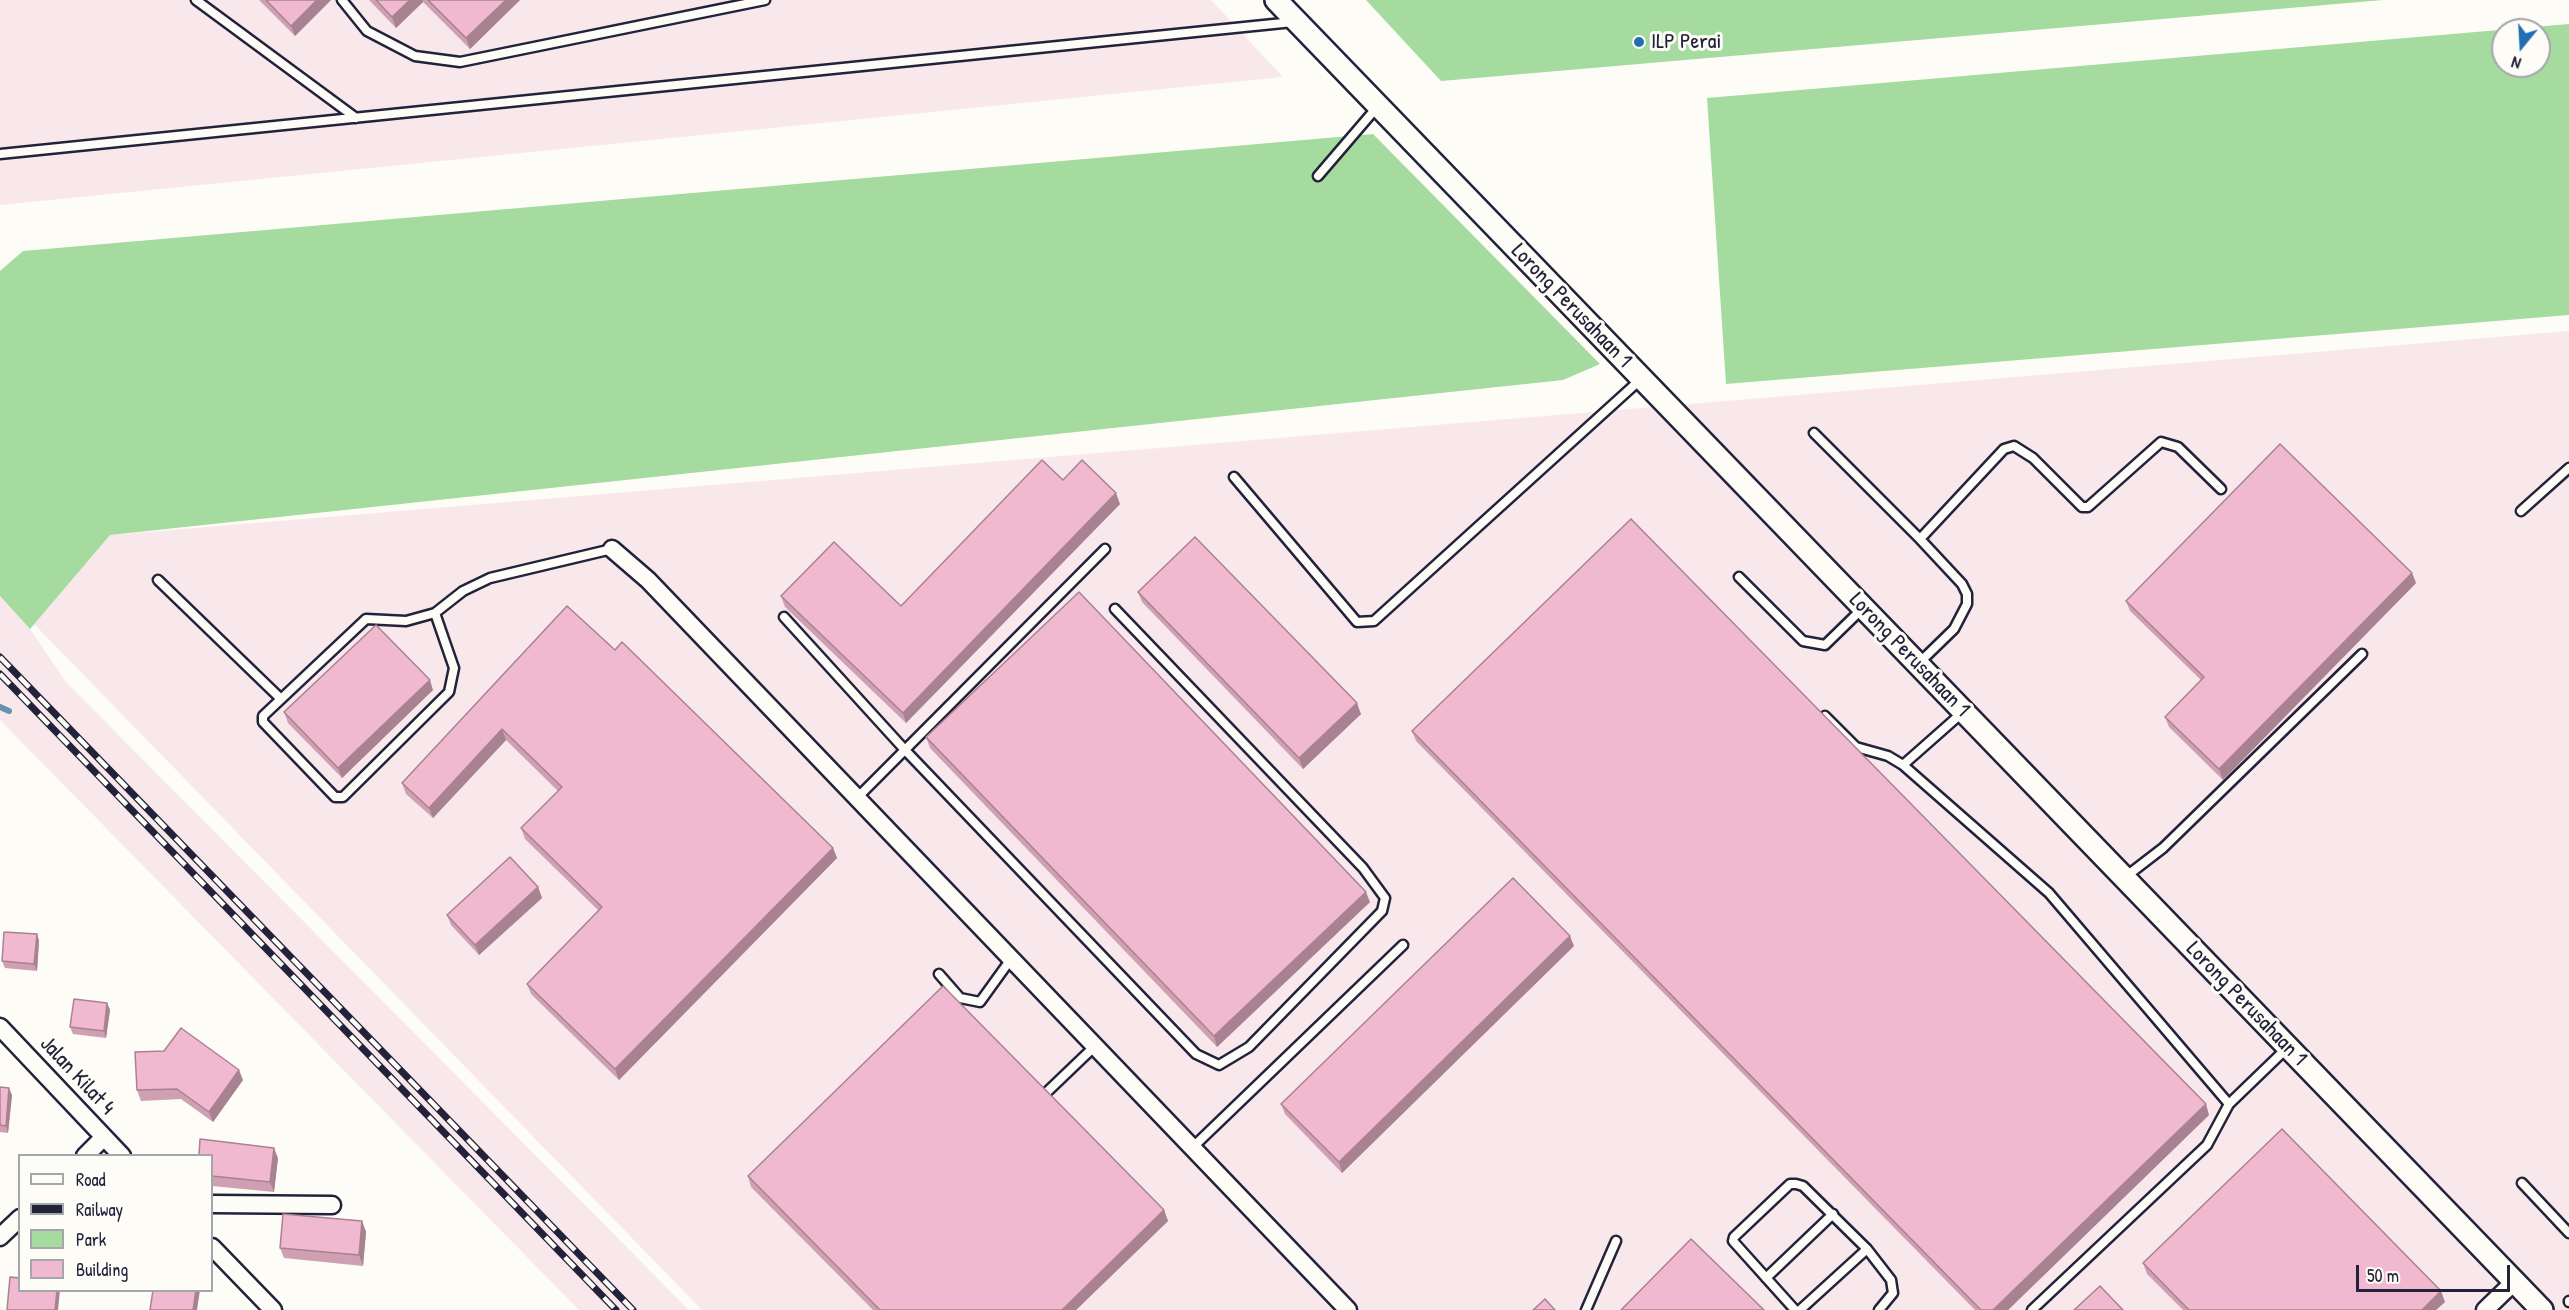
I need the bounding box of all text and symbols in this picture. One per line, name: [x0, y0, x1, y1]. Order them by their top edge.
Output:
north arrow: [2491, 18, 2551, 78]
place label: ILP Perai: [1651, 29, 1721, 55]
marker: ILP Perai: [1632, 35, 1646, 49]
text: N: [2509, 51, 2524, 75]
street label: Lorong Perusahaan 1: [1505, 238, 1637, 374]
street label: Lorong Perusahaan 1: [1843, 587, 1975, 723]
street label: Lorong Perusahaan 1: [2180, 936, 2312, 1072]
street label: Jalan Kilat 4: [34, 1031, 120, 1121]
legend: [18, 1154, 213, 1292]
text: Road: [76, 1167, 106, 1192]
text: Railway: [76, 1197, 123, 1222]
text: Park: [76, 1227, 106, 1252]
scale bar: [2359, 1253, 2514, 1291]
text: Building: [76, 1257, 128, 1282]
text: 50 m: [2367, 1263, 2399, 1288]

